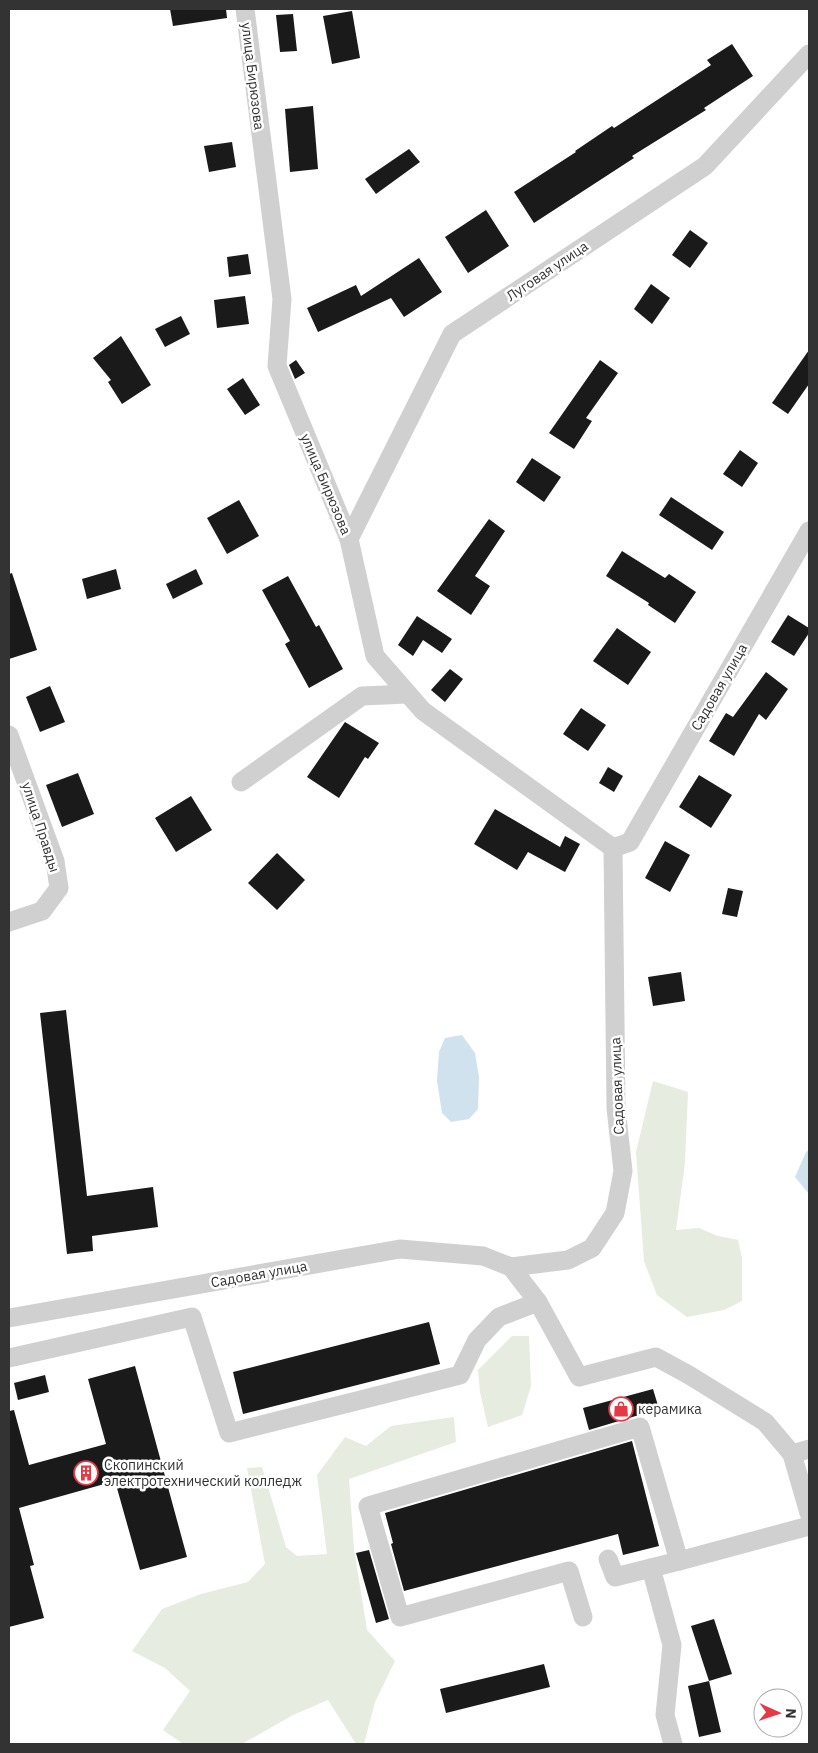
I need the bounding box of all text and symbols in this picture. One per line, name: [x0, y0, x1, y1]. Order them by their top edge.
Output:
street label: улица Бирюзова: [237, 21, 269, 131]
street label: Луговая улица: [503, 237, 592, 305]
street label: улица Бирюзова: [297, 431, 356, 538]
street label: Садовая улица: [687, 640, 751, 734]
street label: улица Правды: [18, 780, 64, 874]
street label: Садовая улица: [606, 1036, 628, 1135]
street label: Садовая улица: [209, 1257, 309, 1291]
shop icon: керамика: [608, 1396, 634, 1422]
place label: керамика: [638, 1400, 702, 1418]
place label: Скопинский электротехнический колледж: [104, 1456, 302, 1490]
building icon: Скопинский электротехнический колледж: [73, 1460, 99, 1486]
north arrow: [753, 1688, 803, 1738]
text: N: [782, 1708, 800, 1719]

